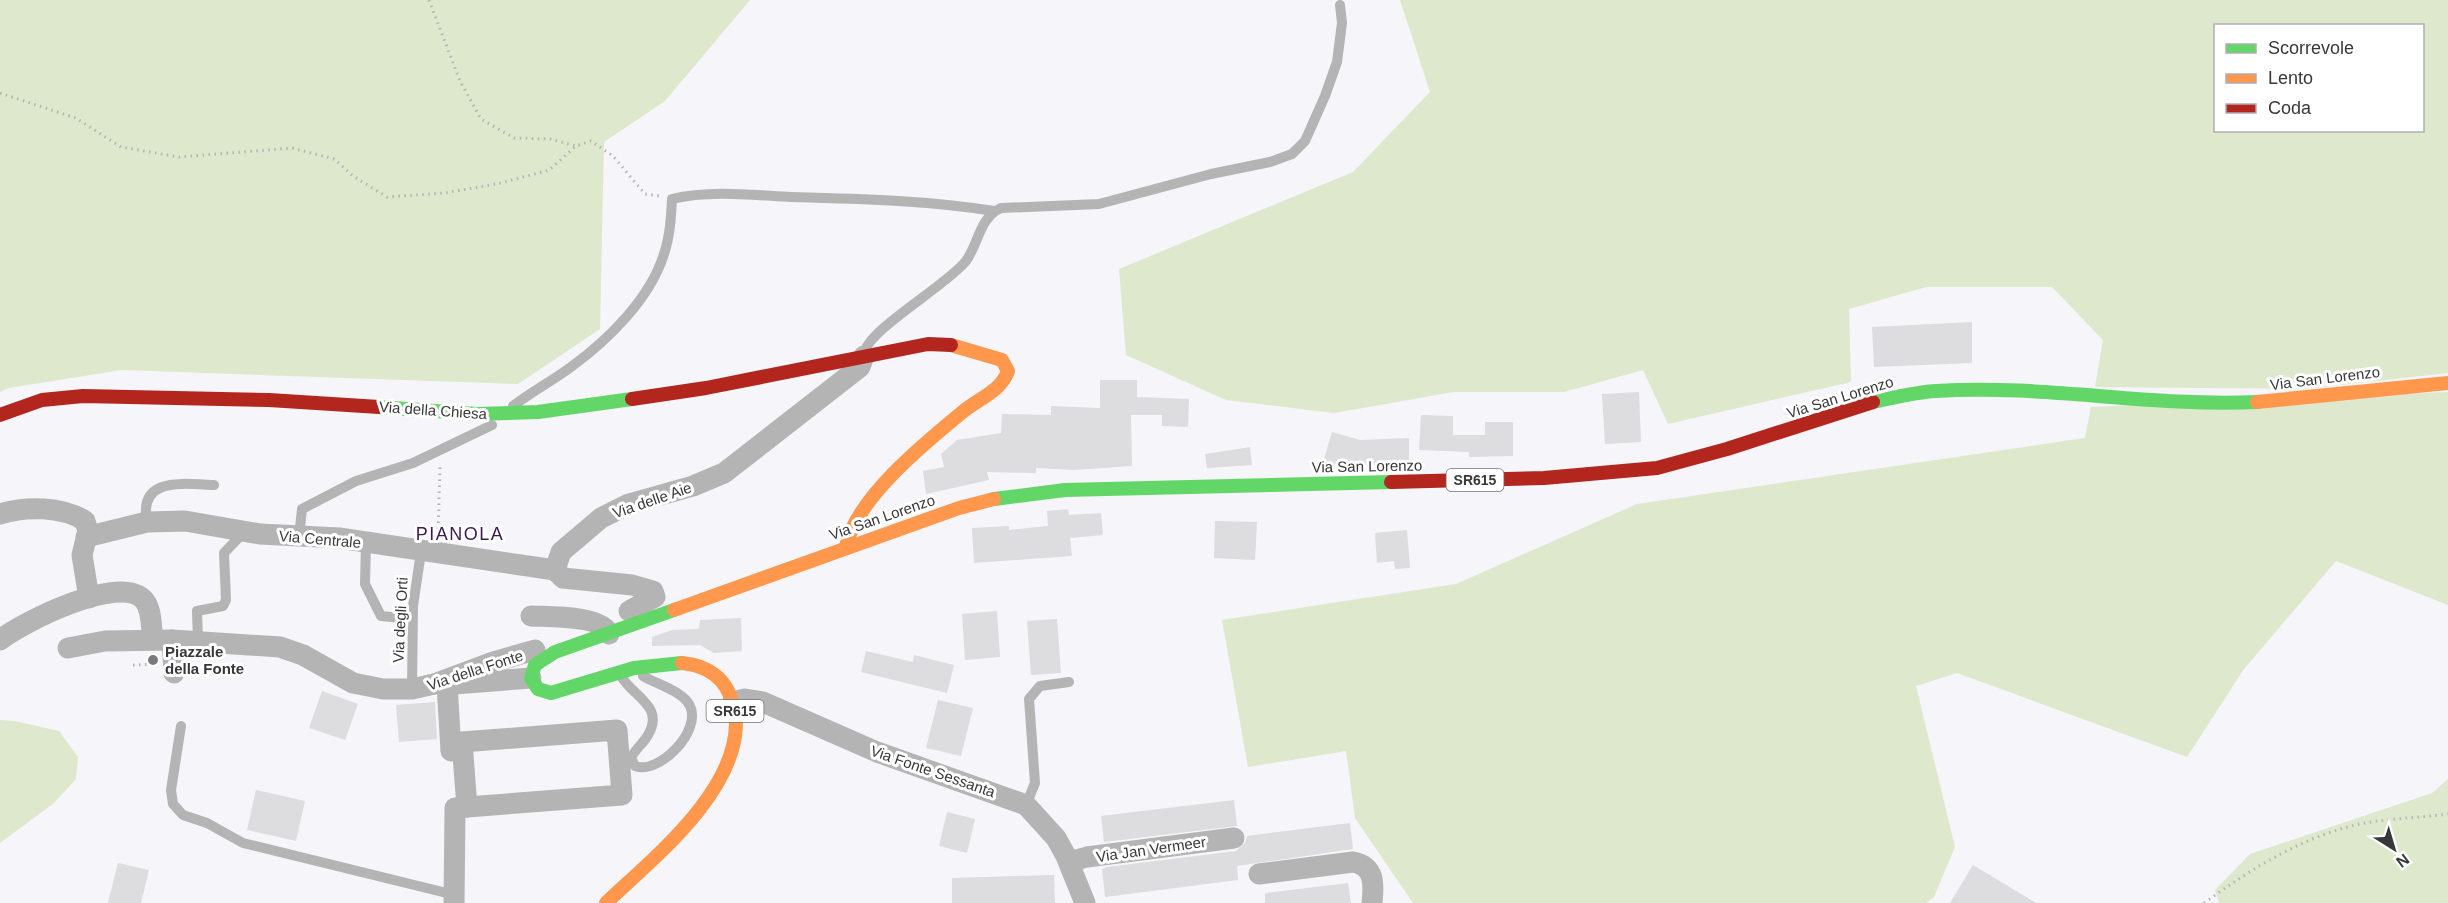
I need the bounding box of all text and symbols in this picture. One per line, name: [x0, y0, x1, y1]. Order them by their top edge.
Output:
legend: [2214, 24, 2424, 132]
text: Scorrevole: [2268, 38, 2354, 58]
text: Lento: [2268, 68, 2313, 88]
text: Coda: [2268, 98, 2312, 118]
street label: Via San Lorenzo: [2269, 363, 2381, 393]
street label: Via San Lorenzo: [1785, 373, 1895, 421]
street label: Via della Chiesa: [378, 398, 488, 422]
street label: Via San Lorenzo: [1312, 457, 1422, 475]
road number: SR615: [1446, 469, 1504, 491]
street label: Via delle Aie: [610, 479, 694, 521]
street label: Via San Lorenzo: [827, 491, 937, 543]
district label: PIANOLA: [416, 524, 504, 544]
street label: Via Centrale: [278, 527, 362, 551]
street label: Via degli Orti: [389, 577, 411, 663]
place label: Piazzale della Fonte: [165, 643, 244, 677]
street label: Via della Fonte: [425, 646, 525, 694]
marker: Piazzale della Fonte: [146, 653, 160, 667]
road number: SR615: [706, 700, 764, 722]
street label: Via Fonte Sessanta: [868, 742, 998, 801]
north arrow: [2364, 819, 2424, 879]
street label: Via Jan Vermeer: [1095, 833, 1207, 865]
text: N: [2393, 850, 2412, 871]

